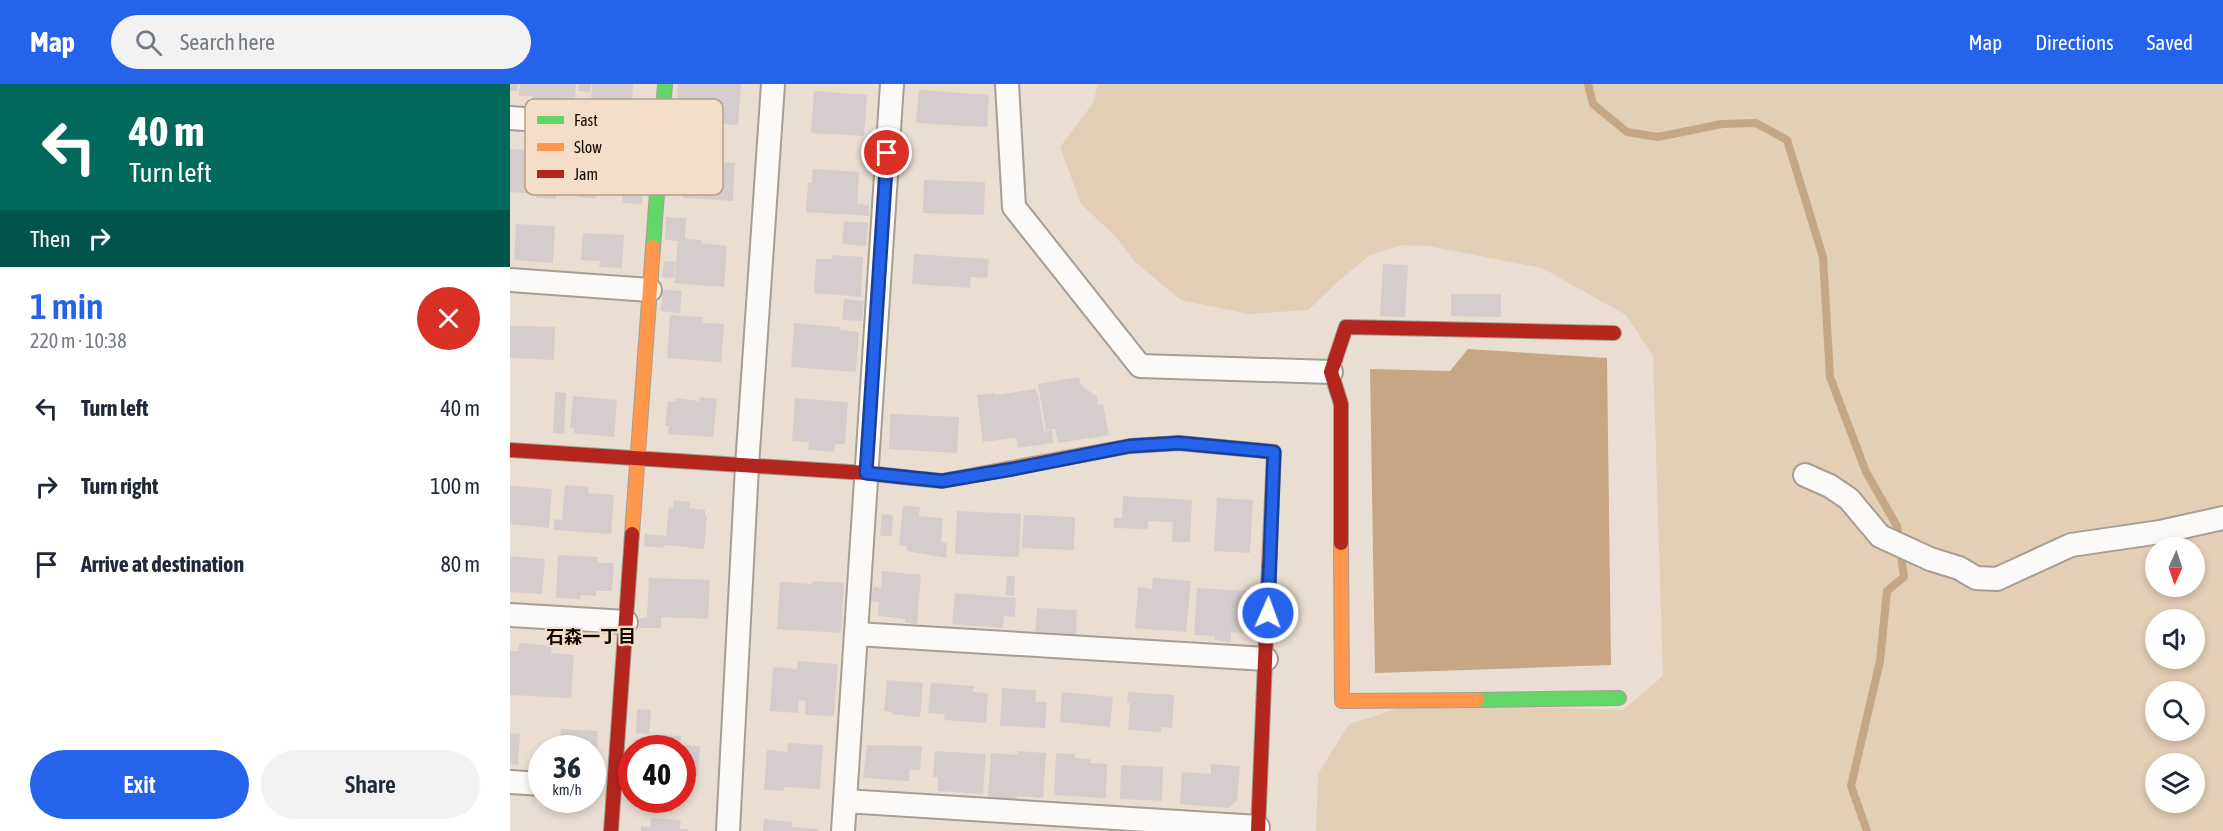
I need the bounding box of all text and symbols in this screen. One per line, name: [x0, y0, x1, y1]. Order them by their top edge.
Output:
search box: [111, 15, 531, 69]
text: Map: [30, 26, 75, 58]
icon: search: [132, 26, 165, 59]
text: Search here: [180, 29, 275, 55]
text: Map: [1968, 30, 2002, 54]
text: Directions: [2035, 30, 2114, 54]
text: Saved: [2147, 30, 2193, 54]
legend: [525, 99, 723, 195]
text: 40 m: [129, 107, 204, 155]
icon: left: [30, 108, 108, 186]
text: Fast: [574, 111, 598, 129]
pin: [861, 127, 912, 178]
icon: arrive: [870, 136, 903, 169]
text: Slow: [574, 138, 602, 156]
text: Turn left: [129, 157, 212, 188]
text: Jam: [574, 165, 598, 183]
icon: right: [83, 222, 116, 255]
text: Then: [30, 226, 71, 252]
text: 1 min: [30, 285, 104, 327]
button: close: [417, 287, 480, 350]
text: 220 m · 10:38: [30, 329, 127, 352]
icon: left: [30, 392, 63, 425]
text: Turn left: [81, 395, 148, 421]
text: 40 m: [440, 395, 480, 421]
icon: right: [30, 470, 63, 503]
text: Turn right: [81, 473, 158, 499]
text: 100 m: [430, 473, 480, 499]
north arrow: [2145, 537, 2205, 597]
map controls: [2145, 537, 2205, 813]
icon: arrive: [30, 548, 63, 581]
text: Arrive at destination: [81, 551, 244, 577]
text: 80 m: [440, 551, 480, 577]
position arrow: [1236, 581, 1300, 645]
button: sound: [2145, 609, 2205, 669]
district label: 石森一丁目: [546, 626, 636, 647]
button: search: [2145, 681, 2205, 741]
speed limit sign: 40: [618, 735, 696, 813]
button: Exit: [30, 750, 249, 819]
button: Share: [261, 750, 480, 819]
text: 36: [553, 750, 581, 784]
button: layers: [2145, 753, 2205, 813]
text: km/h: [552, 781, 582, 798]

